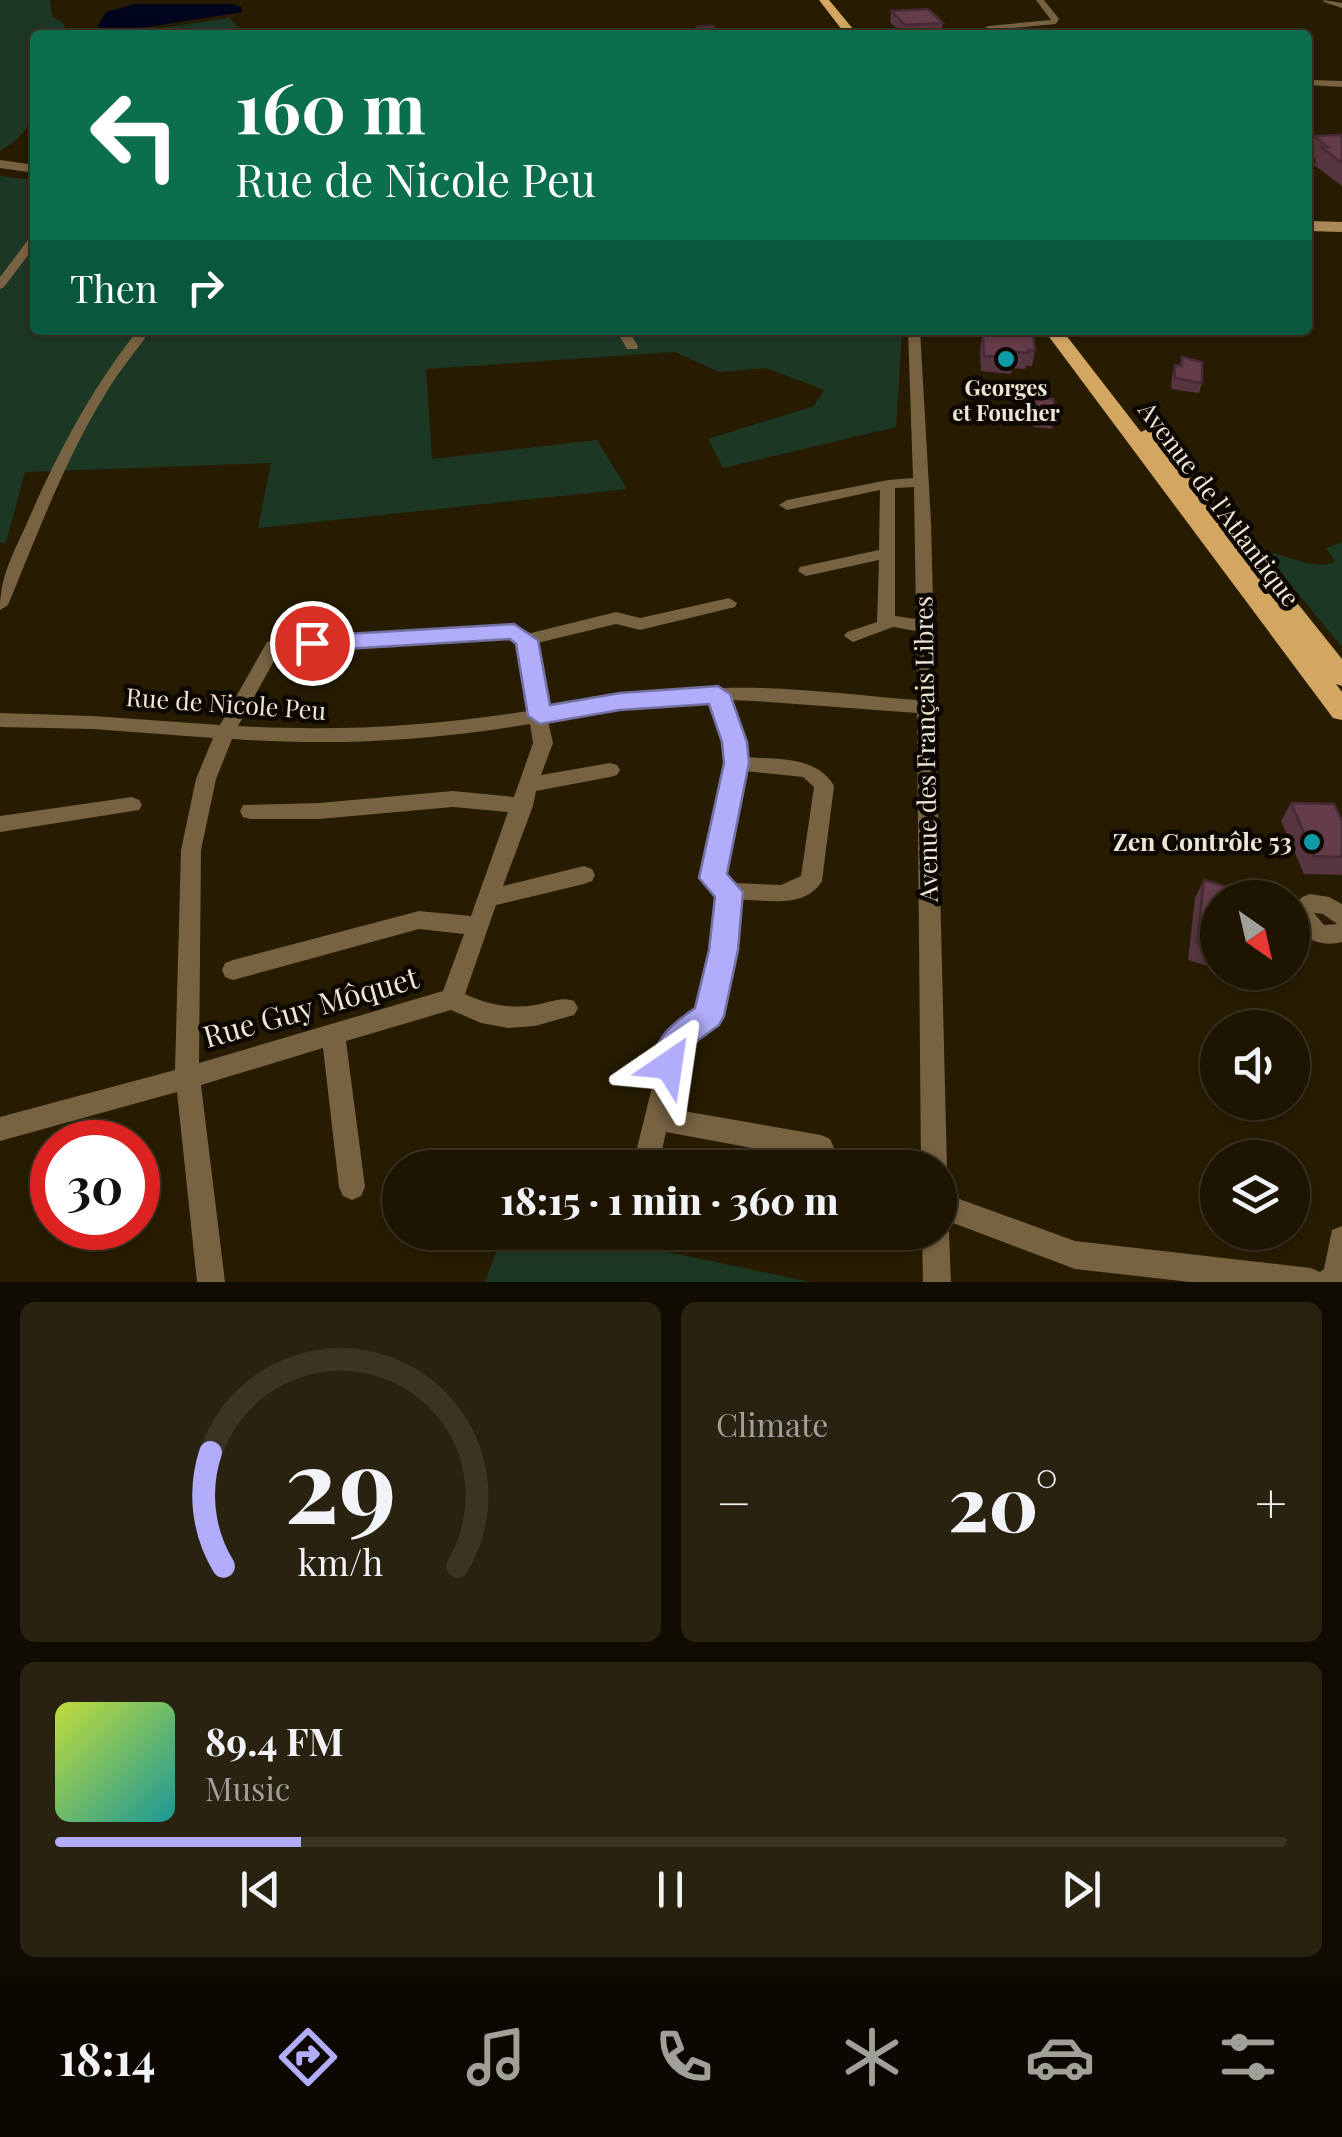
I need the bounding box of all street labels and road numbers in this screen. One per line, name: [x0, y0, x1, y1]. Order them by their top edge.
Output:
street label: Avenue de l'Atlantique: [1132, 393, 1308, 612]
street label: Avenue des Français Libres: [905, 596, 944, 903]
street label: Rue de Nicole Peu: [125, 679, 327, 726]
street label: Rue Guy Môquet: [198, 956, 423, 1056]

